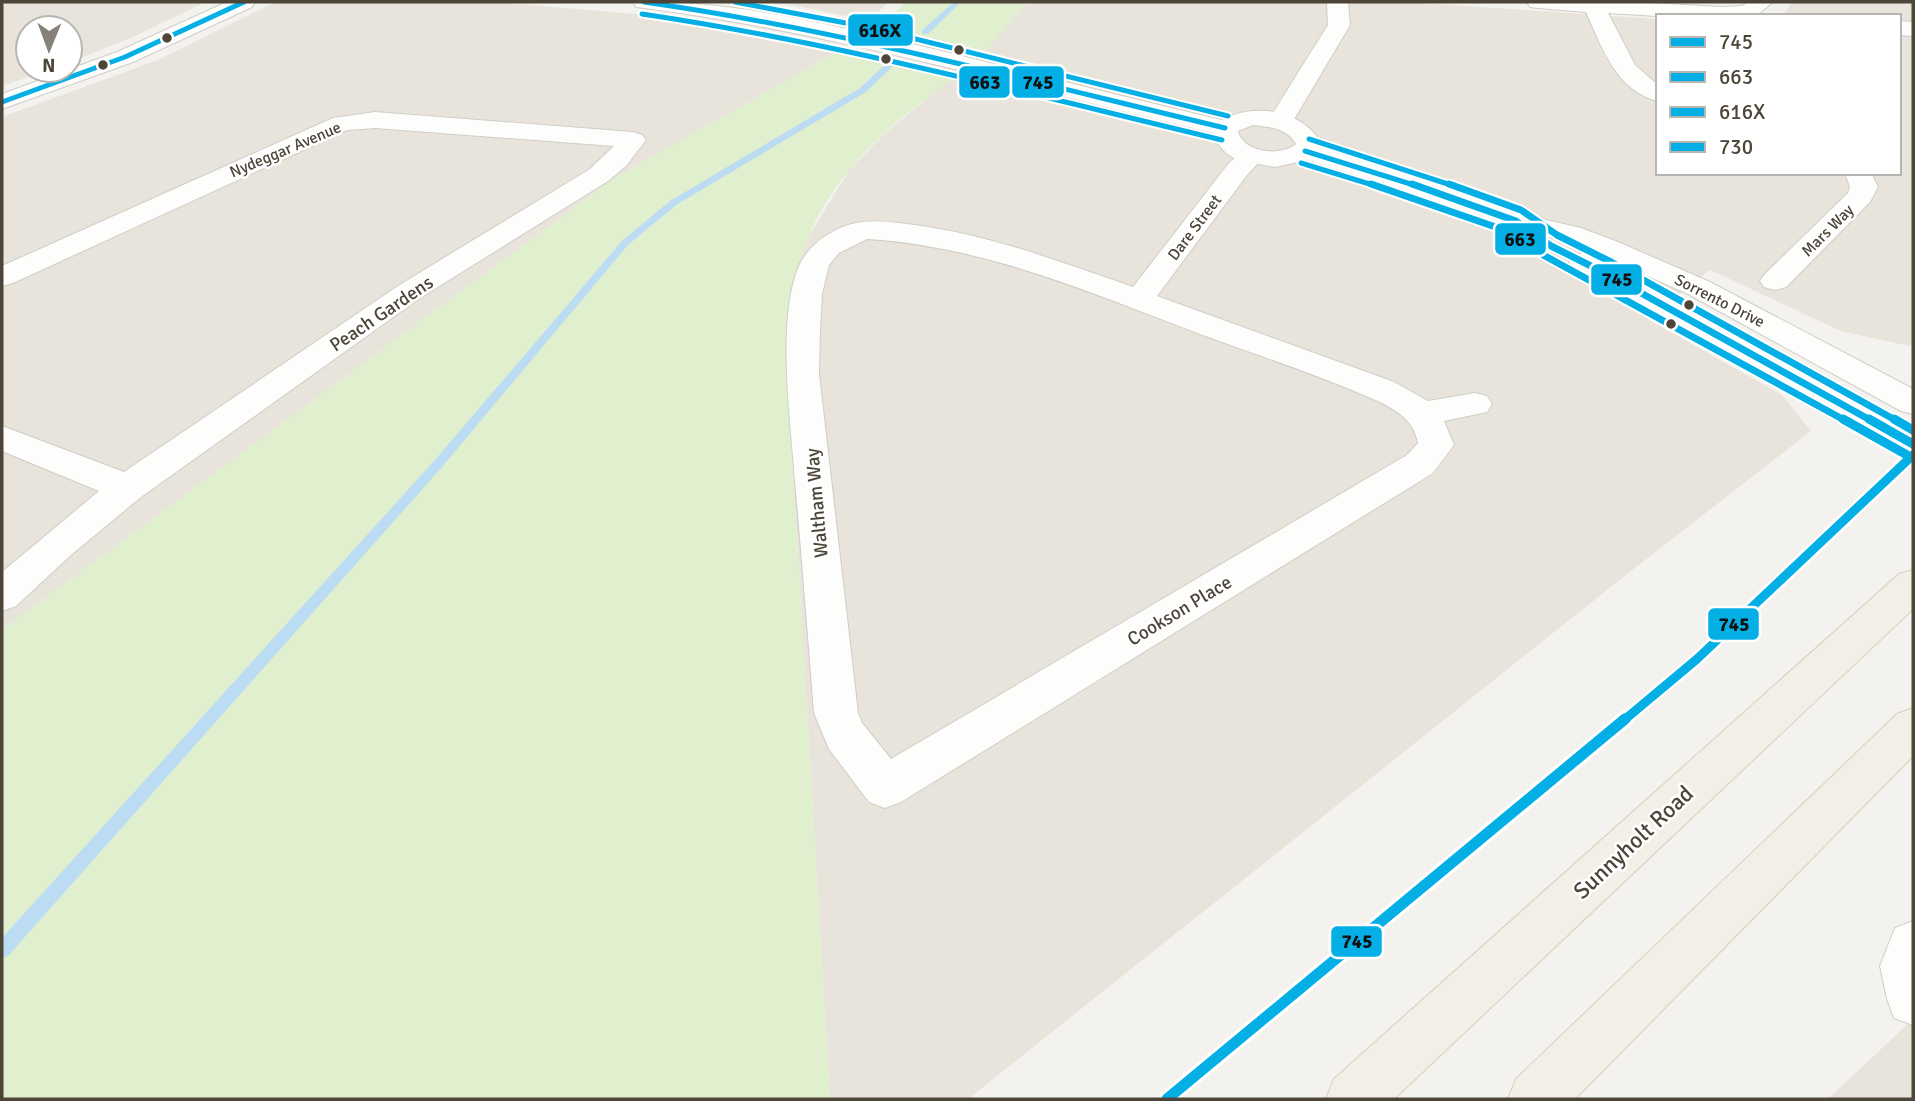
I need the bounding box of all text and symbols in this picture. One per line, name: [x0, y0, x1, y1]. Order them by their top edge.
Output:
line badge: 616X: [847, 13, 914, 47]
north arrow: [14, 14, 84, 84]
legend: [1656, 14, 1901, 175]
text: 616X: [859, 19, 902, 43]
text: 745: [1719, 29, 1753, 55]
unlabelled marker: [160, 31, 174, 45]
unlabelled marker: [952, 43, 966, 57]
unlabelled marker: [879, 52, 893, 66]
text: N: [42, 53, 56, 77]
unlabelled marker: [96, 58, 110, 72]
text: 663: [1719, 64, 1753, 90]
line badge: 663: [958, 65, 1011, 99]
line badge: 745: [1011, 65, 1065, 99]
text: 663: [970, 71, 1000, 95]
text: 745: [1023, 71, 1053, 95]
text: 616X: [1719, 99, 1765, 125]
street label: Nydeggar Avenue: [227, 117, 344, 182]
text: 730: [1719, 134, 1753, 160]
street label: Dare Street: [1164, 190, 1226, 264]
street label: Mars Way: [1797, 200, 1858, 261]
line badge: 663: [1494, 222, 1547, 256]
text: 663: [1505, 228, 1535, 252]
line badge: 745: [1590, 263, 1643, 296]
text: 745: [1602, 268, 1632, 292]
street label: Peach Gardens: [325, 270, 438, 357]
street label: Sorrento Drive: [1671, 270, 1768, 332]
unlabelled marker: [1682, 298, 1696, 312]
unlabelled marker: [1664, 317, 1678, 331]
street label: Waltham Way: [800, 447, 834, 559]
street label: Cookson Place: [1123, 570, 1236, 651]
line badge: 745: [1707, 607, 1760, 641]
text: 745: [1719, 613, 1749, 637]
street label: Sunnyholt Road: [1567, 779, 1700, 905]
line badge: 745: [1330, 925, 1383, 958]
text: 745: [1342, 930, 1372, 954]

